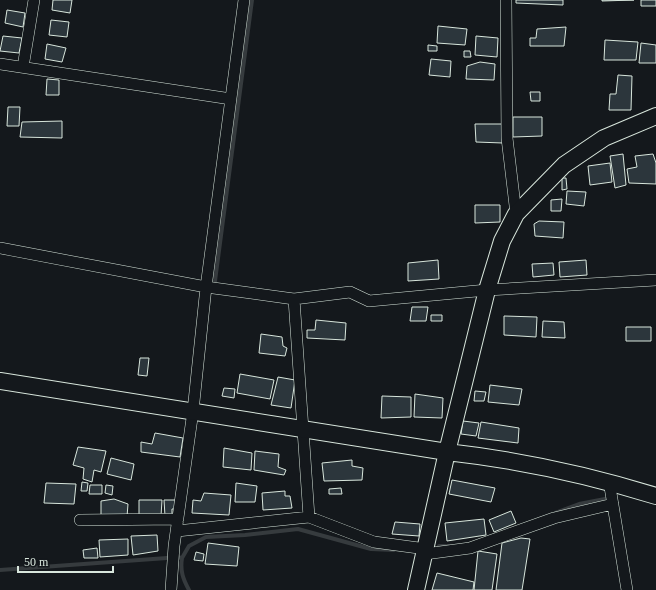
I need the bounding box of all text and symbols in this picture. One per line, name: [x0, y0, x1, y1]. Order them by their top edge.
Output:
scale bar: [18, 548, 113, 574]
text: 50 m: [24, 555, 49, 569]

